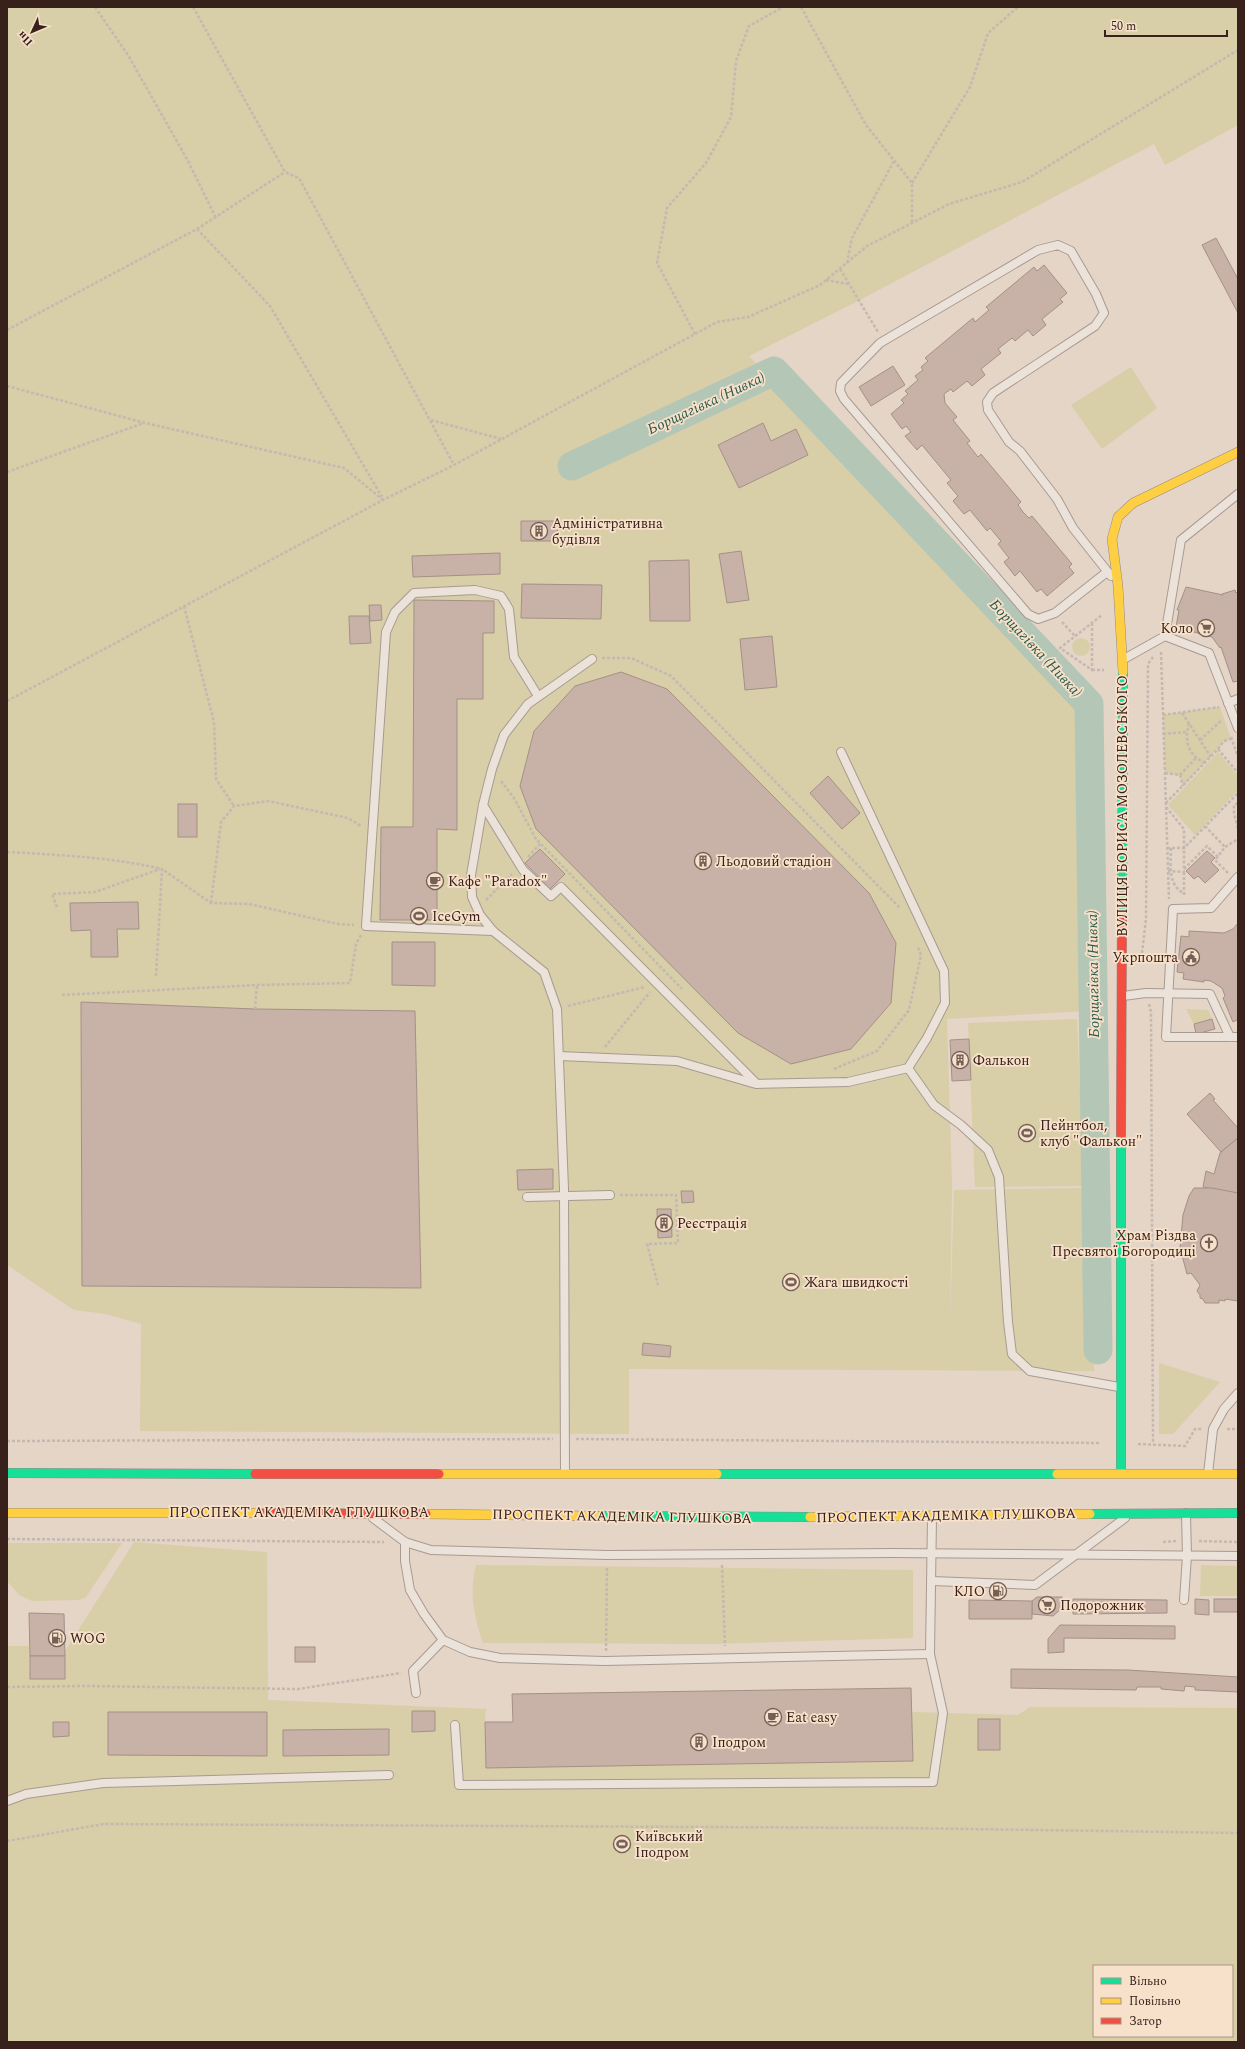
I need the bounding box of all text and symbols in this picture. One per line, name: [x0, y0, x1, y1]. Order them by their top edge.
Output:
north arrow: [12, 12, 52, 52]
scale bar: [1105, 12, 1227, 38]
text: 50 m: [1111, 17, 1136, 36]
text: Пн: [13, 27, 37, 50]
water label: Борщагівка (Нивка): [644, 366, 769, 441]
place label: Адміністративна будівля: [552, 513, 663, 550]
building icon: Адміністративна будівля: [529, 521, 549, 541]
water label: Борщагівка (Нивка): [984, 594, 1088, 703]
place label: Коло: [1161, 618, 1193, 639]
supermarket icon: Коло: [1196, 618, 1216, 638]
street label: ВУЛИЦЯ БОРИСА МОЗОЛЕВСЬКОГО: [1112, 675, 1133, 937]
building icon: Льодовий стадіон: [693, 851, 713, 871]
place label: Льодовий стадіон: [716, 851, 831, 872]
cafe icon: Кафе "Paradox": [425, 871, 445, 891]
place label: Кафе "Paradox": [448, 871, 547, 892]
sports icon: IceGym: [409, 906, 429, 926]
place label: IceGym: [432, 906, 480, 927]
water label: Борщагівка (Нивка): [1081, 910, 1106, 1038]
place label: Укрпошта: [1112, 947, 1178, 968]
public building icon: Укрпошта: [1181, 947, 1201, 967]
building icon: Фалькон: [950, 1050, 970, 1070]
place label: Фалькон: [973, 1050, 1030, 1071]
place label: Пейнтбол, клуб "Фалькон": [1040, 1115, 1142, 1152]
sports icon: Пейнтбол, клуб "Фалькон": [1017, 1123, 1037, 1143]
building icon: Реєстрація: [654, 1213, 674, 1233]
place label: Реєстрація: [677, 1213, 747, 1234]
place label: Храм Різдва Пресвятої Богородиці: [1052, 1225, 1196, 1262]
church icon: Храм Різдва Пресвятої Богородиці: [1199, 1233, 1219, 1253]
sports icon: Жага швидкості: [781, 1272, 801, 1292]
place label: Жага швидкості: [804, 1272, 909, 1293]
street label: ПРОСПЕКТ АКАДЕМІКА ГЛУШКОВА: [169, 1502, 429, 1523]
street label: ПРОСПЕКТ АКАДЕМІКА ГЛУШКОВА: [816, 1503, 1077, 1528]
street label: ПРОСПЕКТ АКАДЕМІКА ГЛУШКОВА: [492, 1504, 753, 1529]
place label: КЛО: [954, 1581, 985, 1602]
fuel station icon: КЛО: [988, 1581, 1008, 1601]
supermarket icon: Подорожник: [1037, 1595, 1057, 1615]
place label: Подорожник: [1060, 1595, 1145, 1616]
fuel station icon: WOG: [47, 1628, 67, 1648]
place label: WOG: [70, 1628, 106, 1649]
cafe icon: Eat easy: [763, 1707, 783, 1727]
place label: Eat easy: [786, 1707, 838, 1728]
building icon: Іподром: [689, 1732, 709, 1752]
place label: Іподром: [712, 1732, 766, 1753]
place label: Київський Іподром: [635, 1826, 703, 1863]
sports icon: Київський Іподром: [612, 1834, 632, 1854]
legend: [1093, 1965, 1233, 2037]
text: Вільно: [1129, 1972, 1167, 1991]
text: Повільно: [1129, 1992, 1181, 2011]
text: Затор: [1129, 2012, 1162, 2031]

